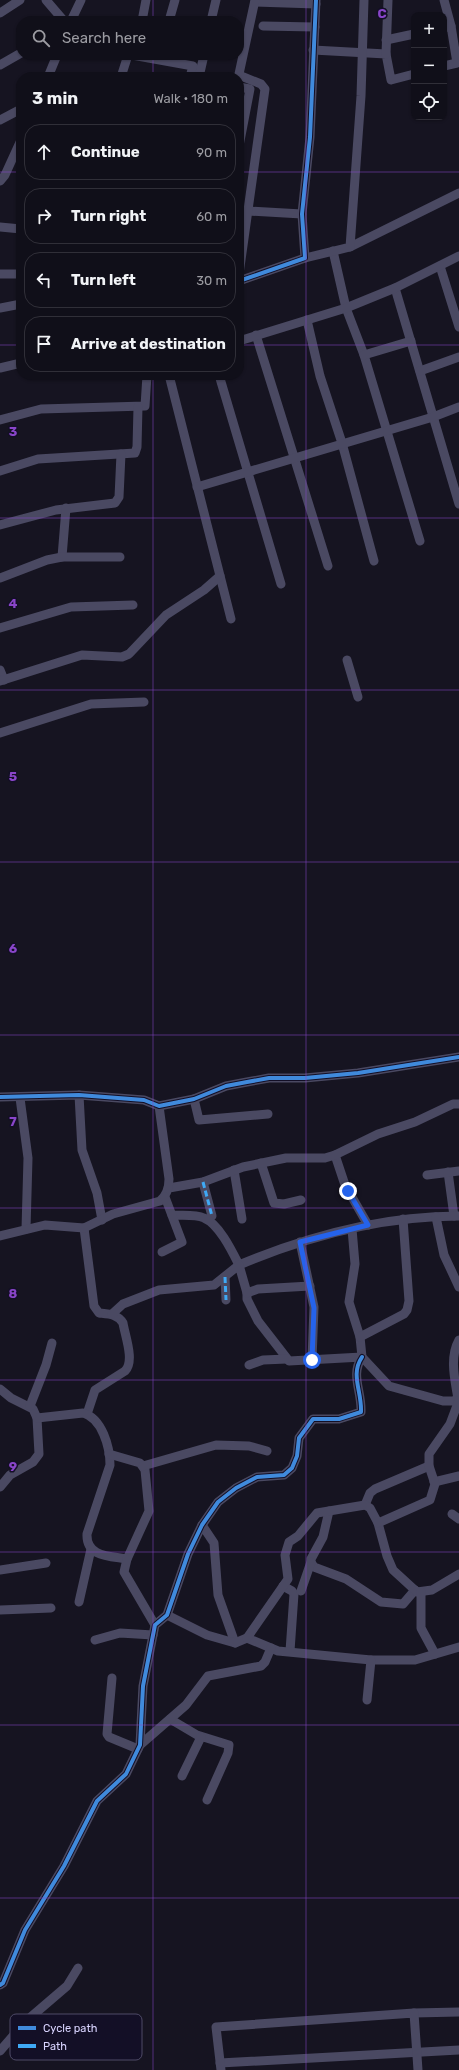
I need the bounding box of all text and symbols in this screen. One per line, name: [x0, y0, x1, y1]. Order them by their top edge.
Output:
text: C: [377, 6, 387, 21]
map controls: [411, 12, 447, 120]
button: +: [411, 12, 447, 48]
search box: [16, 16, 244, 60]
icon: search: [30, 27, 52, 49]
text: Search here: [62, 29, 146, 47]
button: −: [411, 48, 447, 84]
button: locate: [411, 84, 447, 120]
text: 3 min: [32, 88, 78, 108]
text: Walk · 180 m: [153, 91, 228, 106]
icon: ahead: [33, 141, 55, 163]
text: Continue: [71, 143, 140, 161]
text: 90 m: [196, 145, 227, 160]
icon: right: [33, 205, 55, 227]
text: Turn right: [71, 207, 146, 225]
text: 60 m: [196, 209, 227, 224]
icon: left: [33, 269, 55, 291]
text: Turn left: [71, 271, 136, 289]
text: 30 m: [196, 273, 227, 288]
icon: arrive: [33, 333, 55, 355]
text: Arrive at destination: [71, 335, 226, 353]
text: 3: [9, 424, 18, 439]
text: 4: [9, 596, 18, 611]
text: 5: [9, 769, 17, 784]
text: 6: [9, 941, 18, 956]
text: 7: [9, 1114, 17, 1129]
route end: [339, 1182, 357, 1200]
text: 8: [9, 1286, 18, 1301]
route start: [303, 1351, 321, 1369]
text: 9: [9, 1459, 17, 1474]
legend: [10, 2014, 142, 2060]
text: Cycle path: [43, 2022, 97, 2035]
text: Path: [43, 2040, 67, 2053]

